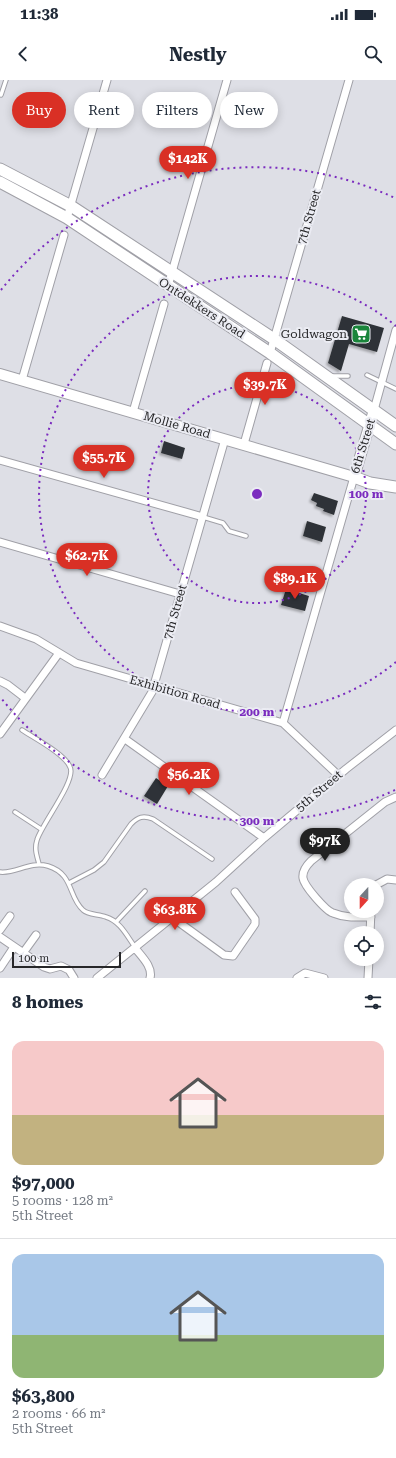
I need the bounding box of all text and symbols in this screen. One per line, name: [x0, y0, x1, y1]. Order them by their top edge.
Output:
text: 11:38: [20, 5, 58, 23]
icon: back: [12, 43, 34, 65]
icon: search: [362, 43, 384, 65]
text: Nestly: [169, 44, 227, 65]
chip: Buy: [12, 92, 66, 128]
chip: Rent: [74, 92, 134, 128]
chip: Filters: [142, 92, 212, 128]
chip: New: [220, 92, 278, 128]
pin: $142K: [160, 146, 216, 180]
text: $142K: [168, 151, 208, 166]
street label: 7th Street: [294, 187, 324, 246]
street label: Ontdekkers Road: [156, 275, 248, 341]
supermarket icon: Goldwagon: [350, 323, 372, 345]
place label: Goldwagon: [281, 327, 347, 341]
pin: $39.7K: [232, 372, 298, 406]
text: $39.7K: [243, 377, 287, 392]
street label: Mollie Road: [142, 409, 212, 441]
street label: 6th Street: [348, 416, 378, 475]
pin: $55.7K: [71, 445, 137, 479]
text: $55.7K: [82, 450, 126, 465]
centre of rings: [250, 487, 264, 501]
text: 100 m: [349, 487, 384, 501]
pin: $62.7K: [54, 543, 120, 577]
text: $62.7K: [65, 548, 109, 563]
pin: $89.1K: [262, 566, 328, 600]
text: $89.1K: [273, 571, 317, 586]
street label: 7th Street: [160, 582, 190, 641]
street label: Exhibition Road: [128, 672, 222, 712]
text: 200 m: [240, 705, 275, 719]
pin: $56.2K: [156, 762, 222, 796]
text: $56.2K: [167, 767, 211, 782]
street label: 5th Street: [293, 767, 346, 814]
text: 300 m: [240, 814, 275, 828]
pin: $97K: [301, 828, 349, 862]
text: $97K: [309, 833, 341, 848]
north arrow: [344, 878, 384, 918]
map controls: [344, 878, 384, 966]
pin: $63.8K: [142, 897, 208, 931]
text: $63.8K: [153, 902, 197, 917]
button: locate: [344, 926, 384, 966]
scale bar: [12, 950, 121, 969]
text: 100 m: [18, 952, 49, 965]
icon: filters: [362, 991, 384, 1013]
text: 8 homes: [12, 992, 83, 1012]
icon: home: [162, 1067, 234, 1139]
text: $97,000: [12, 1173, 75, 1193]
text: 5 rooms · 128 m²: [12, 1193, 113, 1208]
text: 5th Street: [12, 1208, 73, 1223]
icon: home: [162, 1280, 234, 1352]
text: $63,800: [12, 1386, 75, 1406]
text: 2 rooms · 66 m²: [12, 1406, 106, 1421]
text: 5th Street: [12, 1421, 73, 1436]

